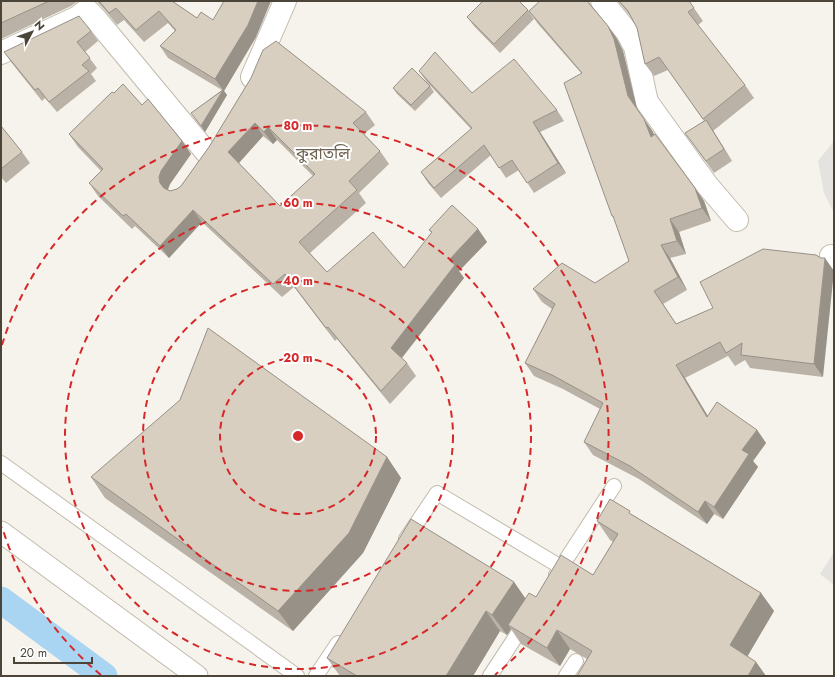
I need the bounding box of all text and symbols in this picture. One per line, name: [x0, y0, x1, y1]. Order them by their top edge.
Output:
north arrow: [12, 12, 52, 52]
text: N: [31, 17, 48, 34]
text: 80 m: [284, 117, 313, 135]
district label: কুরাতলি: [295, 142, 350, 165]
text: 60 m: [283, 194, 313, 212]
text: 40 m: [283, 272, 313, 290]
text: 20 m: [283, 349, 313, 367]
centre of rings: [291, 429, 305, 443]
scale bar: [14, 639, 92, 665]
text: 20 m: [20, 644, 47, 662]

